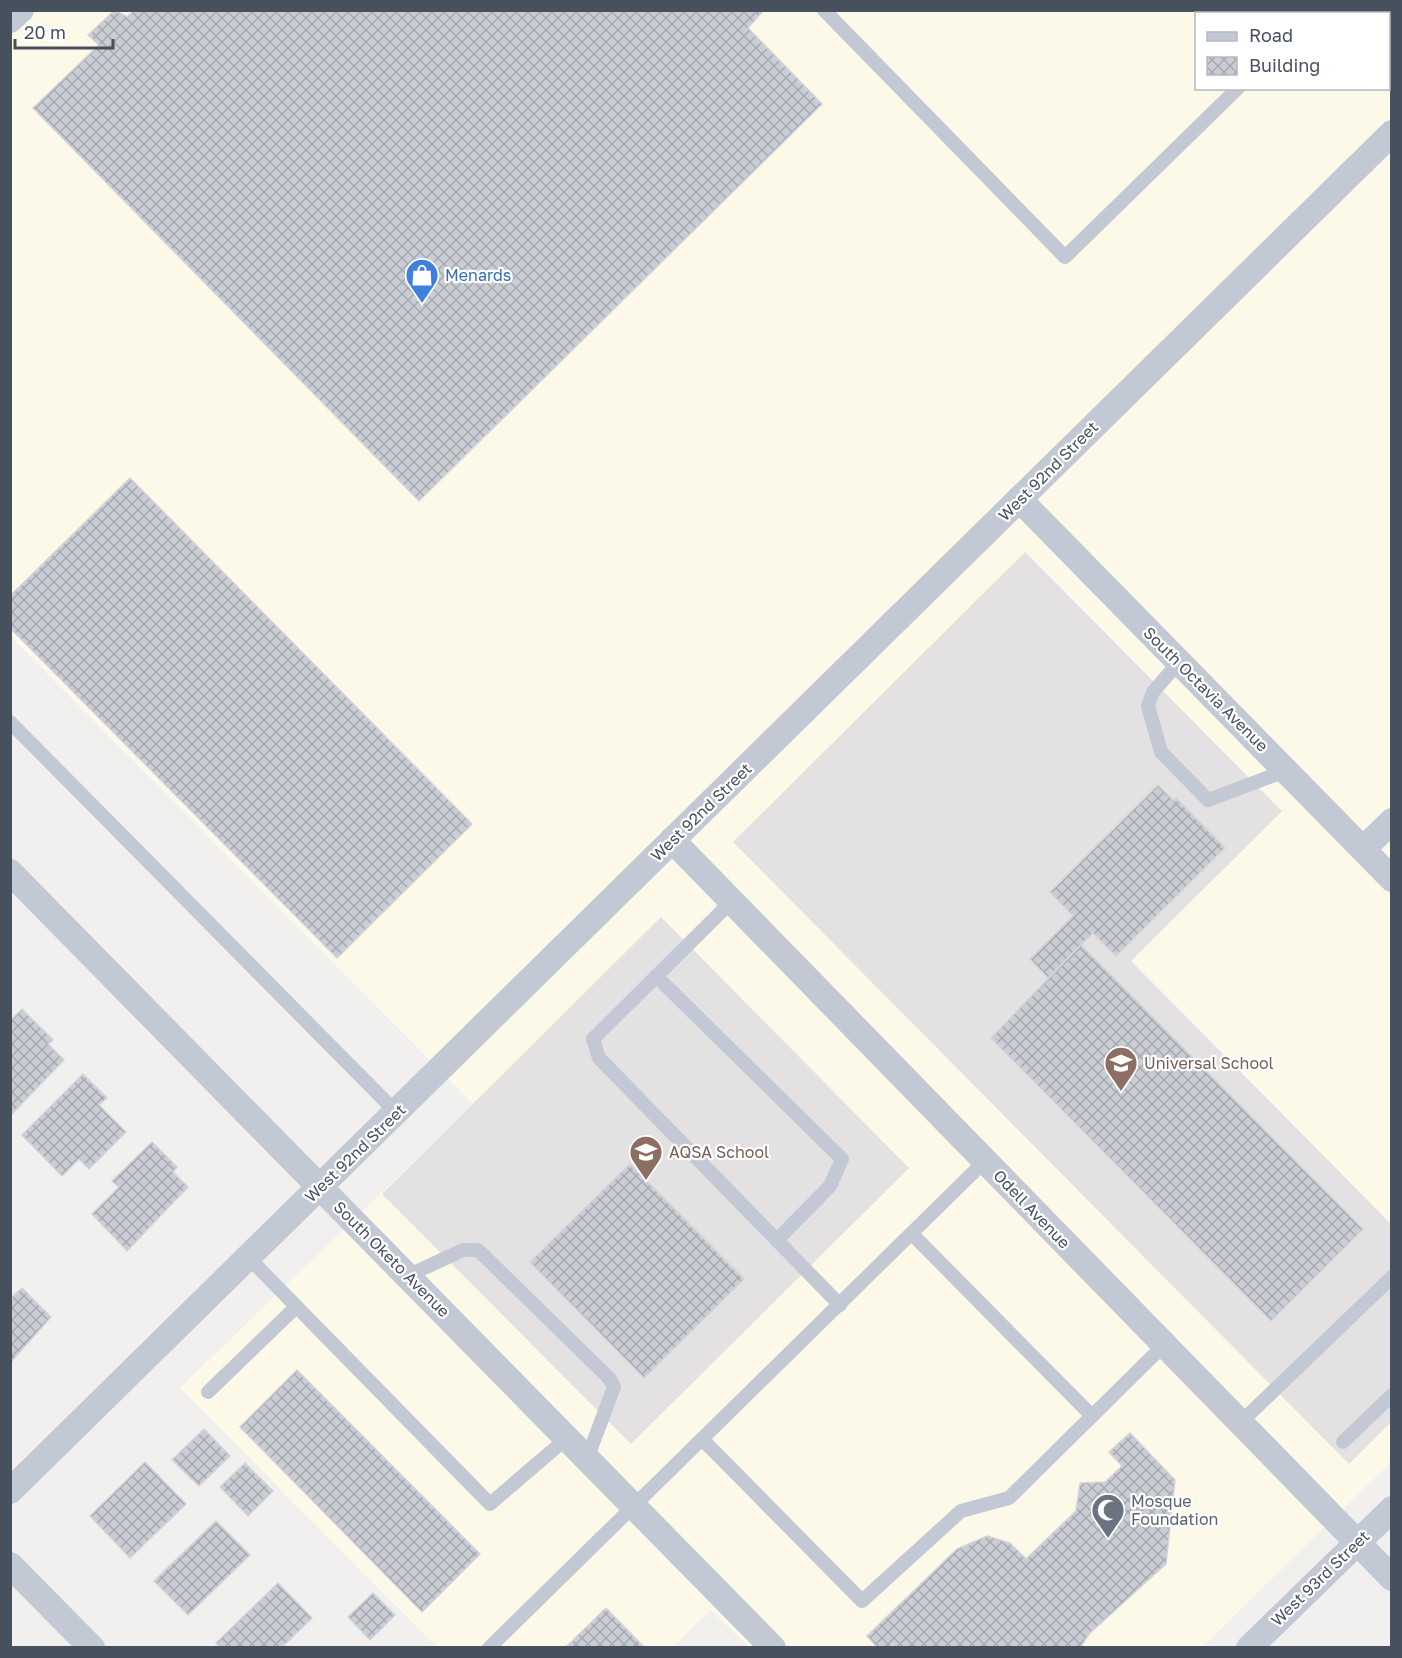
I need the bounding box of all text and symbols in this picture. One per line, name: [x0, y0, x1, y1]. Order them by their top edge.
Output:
scale bar: [15, 12, 112, 50]
legend: [1195, 12, 1390, 90]
text: 20 m: [24, 21, 66, 43]
text: Road: [1249, 24, 1293, 46]
text: Building: [1249, 54, 1320, 76]
shop icon: Menards: [404, 257, 440, 304]
place label: Menards: [445, 265, 511, 285]
street label: West 92nd Street: [994, 417, 1102, 525]
street label: South Octavia Avenue: [1139, 622, 1273, 756]
street label: West 92nd Street: [646, 759, 756, 865]
school or university icon: Universal School: [1103, 1045, 1139, 1092]
place label: Universal School: [1144, 1053, 1274, 1073]
street label: West 92nd Street: [300, 1100, 410, 1206]
school or university icon: AQSA School: [628, 1134, 664, 1181]
place label: AQSA School: [669, 1142, 769, 1162]
street label: Odell Avenue: [989, 1165, 1075, 1253]
street label: South Oketo Avenue: [330, 1197, 454, 1321]
place label: Mosque Foundation: [1131, 1491, 1218, 1529]
mosque icon: Mosque Foundation: [1090, 1492, 1126, 1539]
street label: West 93rd Street: [1267, 1526, 1373, 1630]

